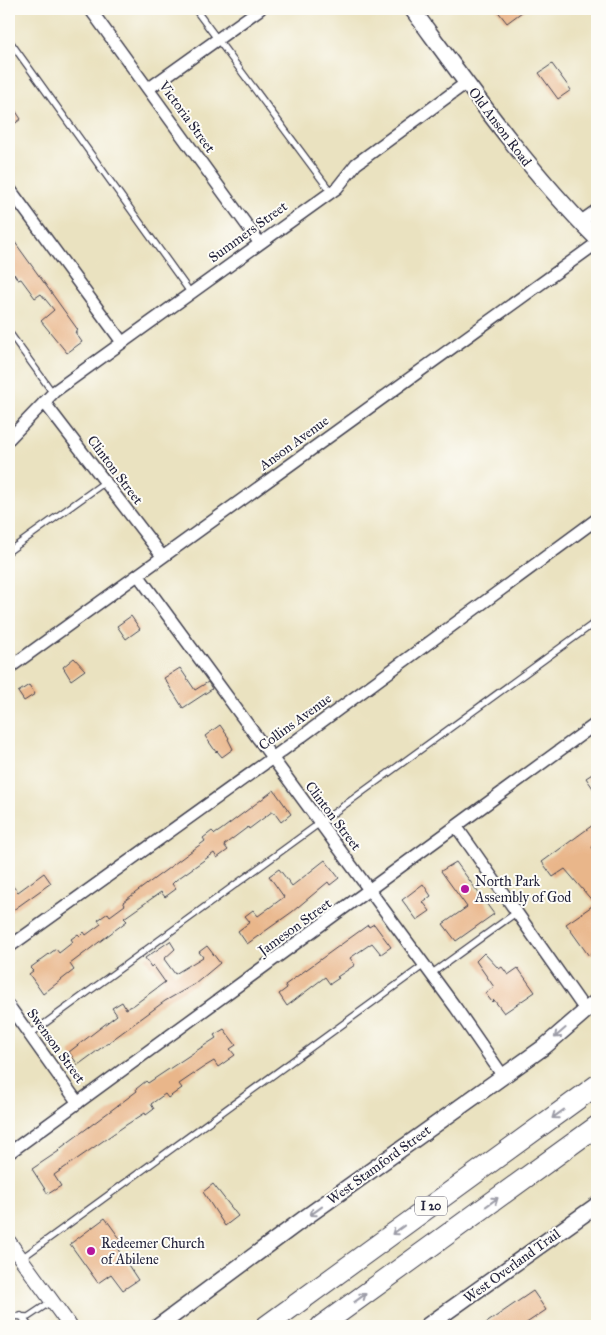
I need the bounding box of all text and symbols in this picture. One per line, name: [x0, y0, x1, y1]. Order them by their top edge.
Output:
street label: Victoria Street: [155, 77, 219, 156]
street label: Old Anson Road: [465, 84, 535, 170]
street label: Summers Street: [205, 198, 291, 266]
street label: Anson Avenue: [255, 412, 332, 475]
street label: Clinton Street: [83, 432, 147, 508]
street label: Collins Avenue: [255, 690, 335, 754]
street label: Clinton Street: [301, 778, 365, 854]
place label: North Park Assembly of God: [474, 873, 571, 906]
marker: North Park Assembly of God: [459, 883, 471, 895]
street label: Jameson Street: [253, 895, 336, 961]
street label: Swenson Street: [23, 1005, 89, 1087]
one-way arrow: [554, 1027, 567, 1039]
one-way arrow: [551, 1109, 565, 1119]
street label: West Stamford Street: [324, 1122, 434, 1208]
road number: I 20: [415, 1196, 447, 1216]
one-way arrow: [485, 1197, 499, 1207]
one-way arrow: [310, 1205, 323, 1216]
one-way arrow: [391, 1225, 405, 1235]
street label: West Overland Trail: [460, 1225, 564, 1307]
place label: Redeemer Church of Abilene: [101, 1235, 205, 1268]
marker: Redeemer Church of Abilene: [85, 1245, 97, 1257]
one-way arrow: [353, 1293, 367, 1303]

